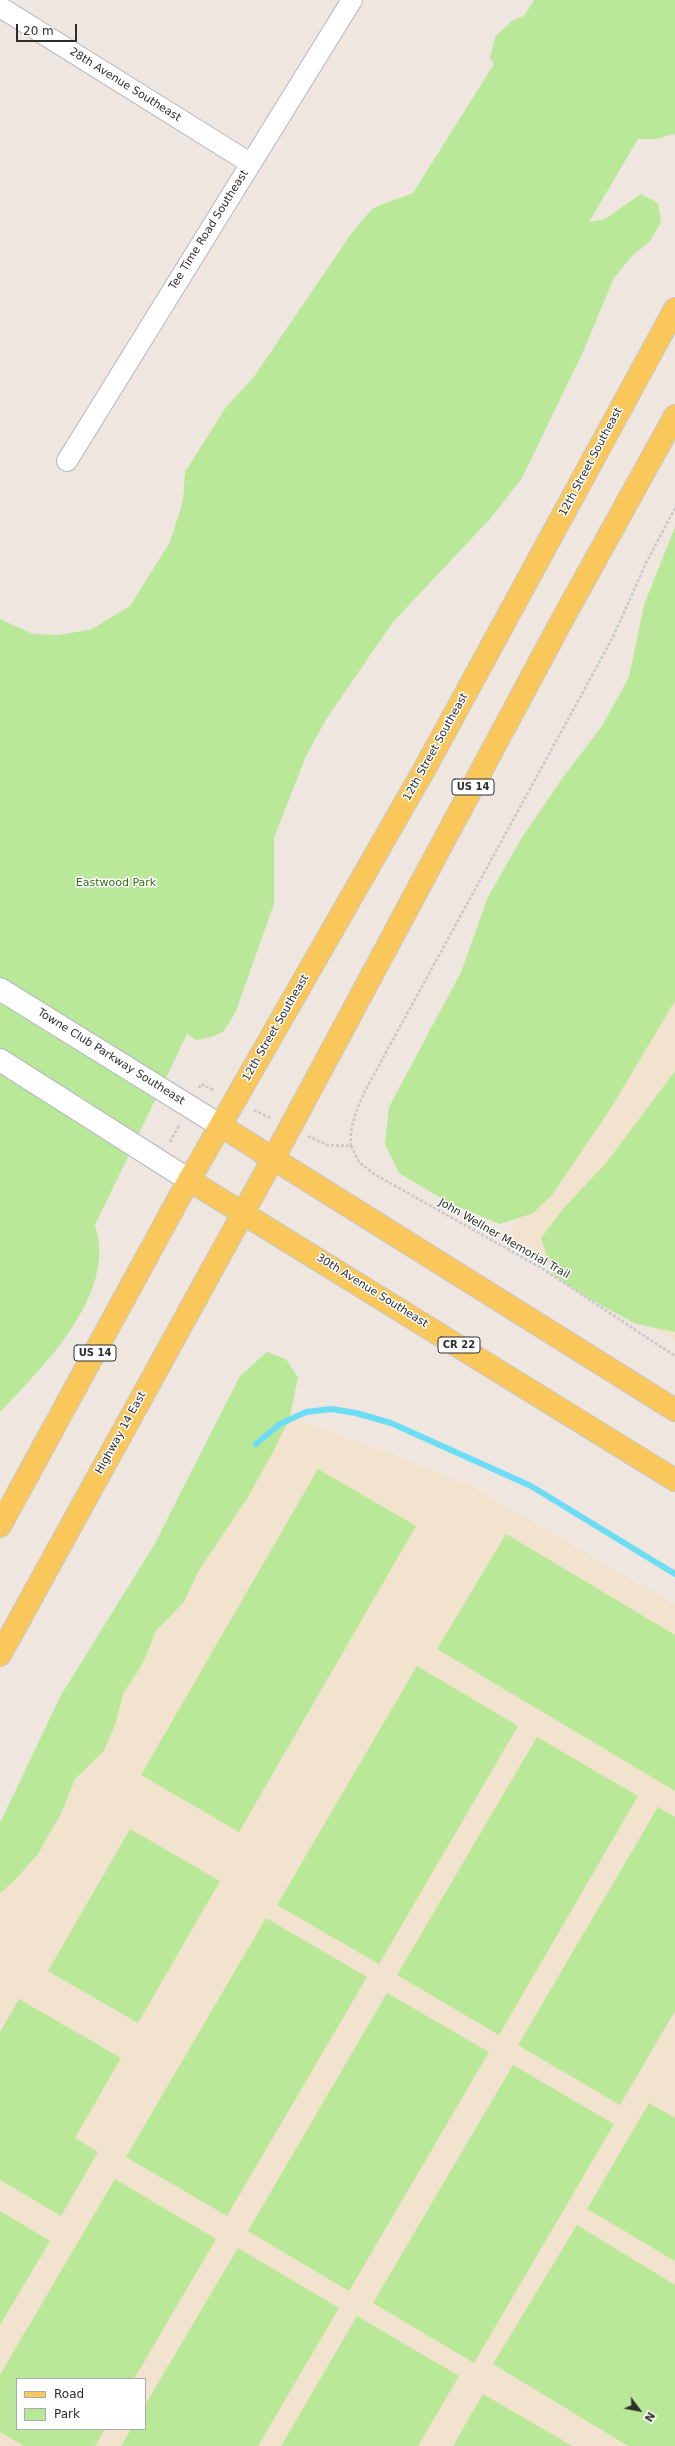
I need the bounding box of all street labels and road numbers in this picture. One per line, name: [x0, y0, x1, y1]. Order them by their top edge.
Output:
street label: 28th Avenue Southeast: [67, 45, 183, 125]
street label: Tee Time Road Southeast: [167, 168, 251, 292]
street label: 12th Street Southeast: [557, 405, 625, 519]
street label: 12th Street Southeast: [401, 691, 471, 803]
road number: US 14: [452, 779, 494, 795]
street label: 12th Street Southeast: [240, 972, 312, 1084]
street label: Towne Club Parkway Southeast: [35, 1006, 187, 1108]
street label: John Wellner Memorial Trail: [436, 1196, 572, 1282]
street label: 30th Avenue Southeast: [314, 1251, 430, 1331]
road number: CR 22: [438, 1337, 480, 1353]
road number: US 14: [74, 1345, 116, 1361]
street label: Highway 14 East: [93, 1389, 149, 1477]

